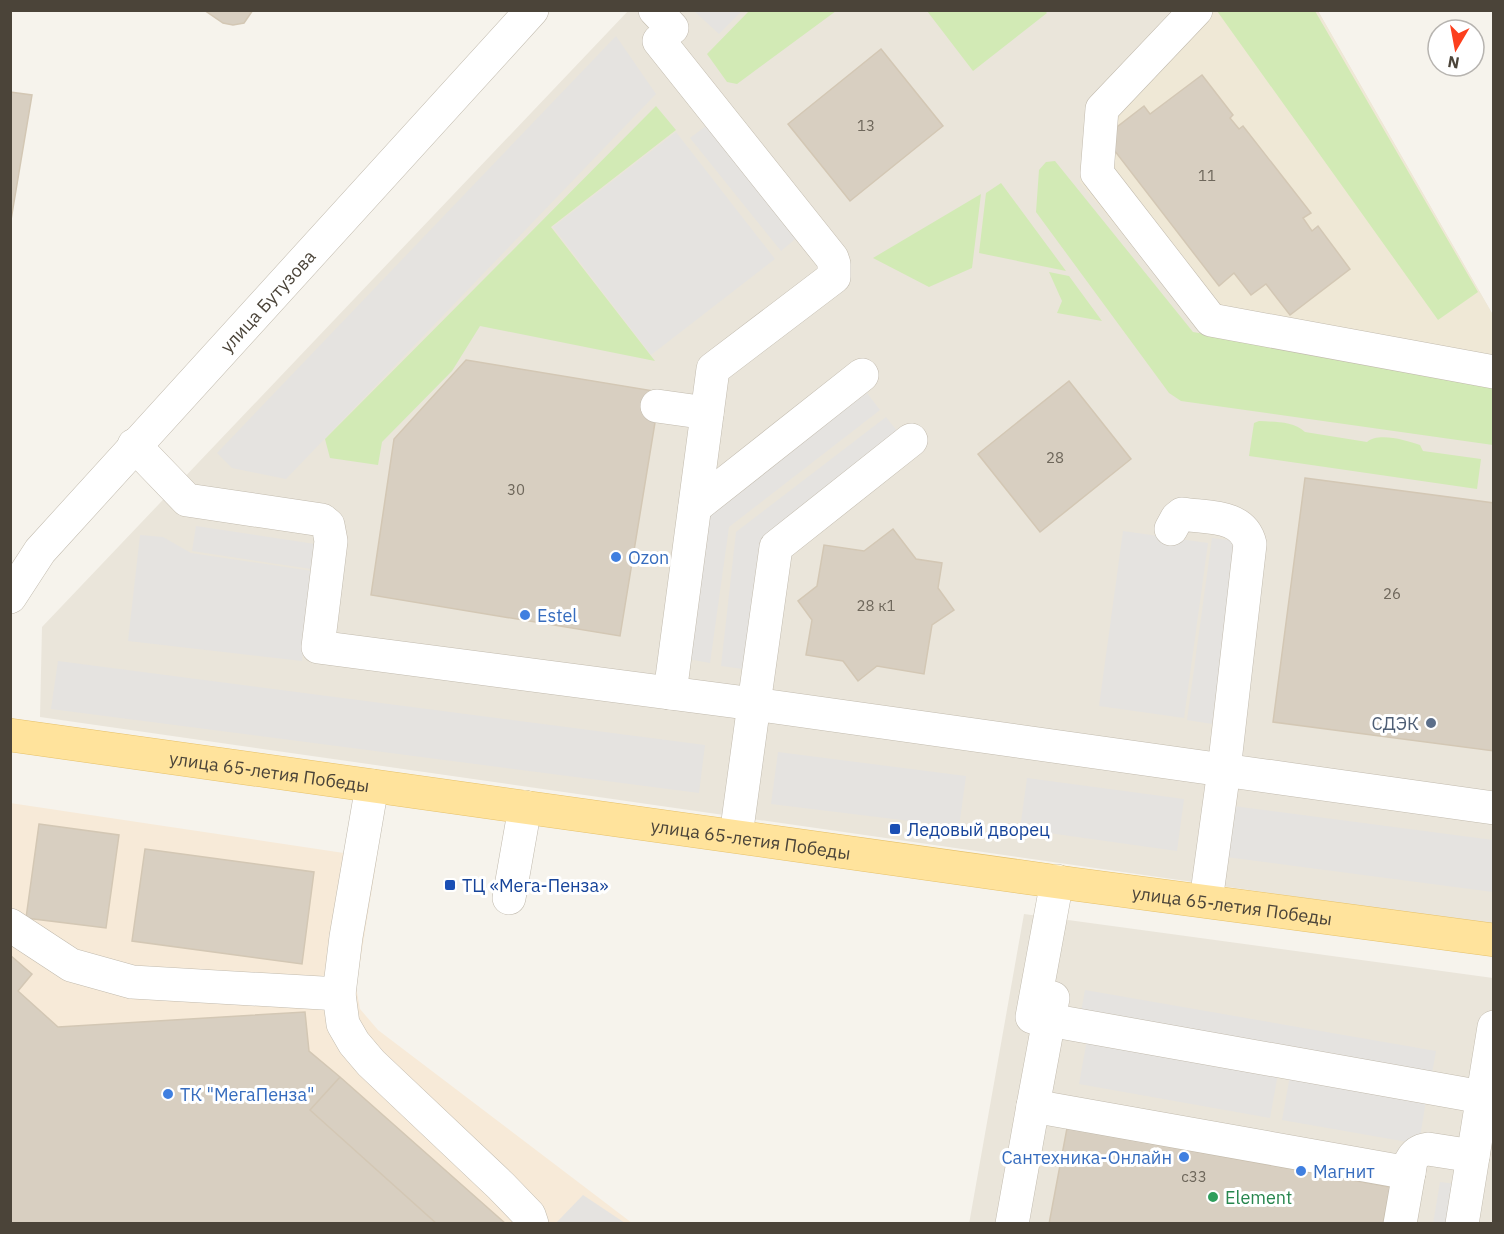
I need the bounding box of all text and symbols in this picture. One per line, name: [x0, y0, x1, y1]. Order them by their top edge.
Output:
north arrow: [1426, 18, 1486, 78]
text: N: [1446, 52, 1461, 74]
house number: 13: [857, 116, 875, 135]
house number: 11: [1198, 166, 1216, 185]
street label: улица Бутузова: [215, 244, 320, 357]
house number: 28: [1046, 448, 1064, 467]
house number: 30: [507, 480, 525, 499]
place label: Ozon: [628, 546, 669, 569]
marker: Ozon: [609, 550, 623, 564]
house number: 26: [1383, 584, 1401, 603]
house number: 28 к1: [857, 596, 895, 615]
place label: Estel: [537, 604, 577, 627]
marker: Estel: [518, 608, 532, 622]
place label: СДЭК: [1372, 712, 1419, 735]
marker: СДЭК: [1424, 716, 1438, 730]
street label: улица 65-летия Победы: [168, 746, 371, 797]
street label: улица 65-летия Победы: [649, 813, 852, 864]
place label: Ледовый дворец: [907, 818, 1050, 841]
marker: Ледовый дворец: [888, 822, 902, 836]
place label: ТЦ «Мега-Пенза»: [462, 874, 608, 897]
marker: ТЦ «Мега-Пенза»: [443, 878, 457, 892]
street label: улица 65-летия Победы: [1131, 880, 1334, 930]
place label: ТК "МегаПенза": [180, 1083, 314, 1106]
marker: ТК "МегаПенза": [161, 1087, 175, 1101]
place label: Сантехника-Онлайн: [1001, 1146, 1172, 1169]
marker: Сантехника-Онлайн: [1177, 1150, 1191, 1164]
place label: Магнит: [1313, 1160, 1375, 1183]
marker: Магнит: [1294, 1164, 1308, 1178]
house number: с33: [1181, 1167, 1207, 1186]
place label: Element: [1225, 1186, 1292, 1209]
marker: Element: [1206, 1190, 1220, 1204]

